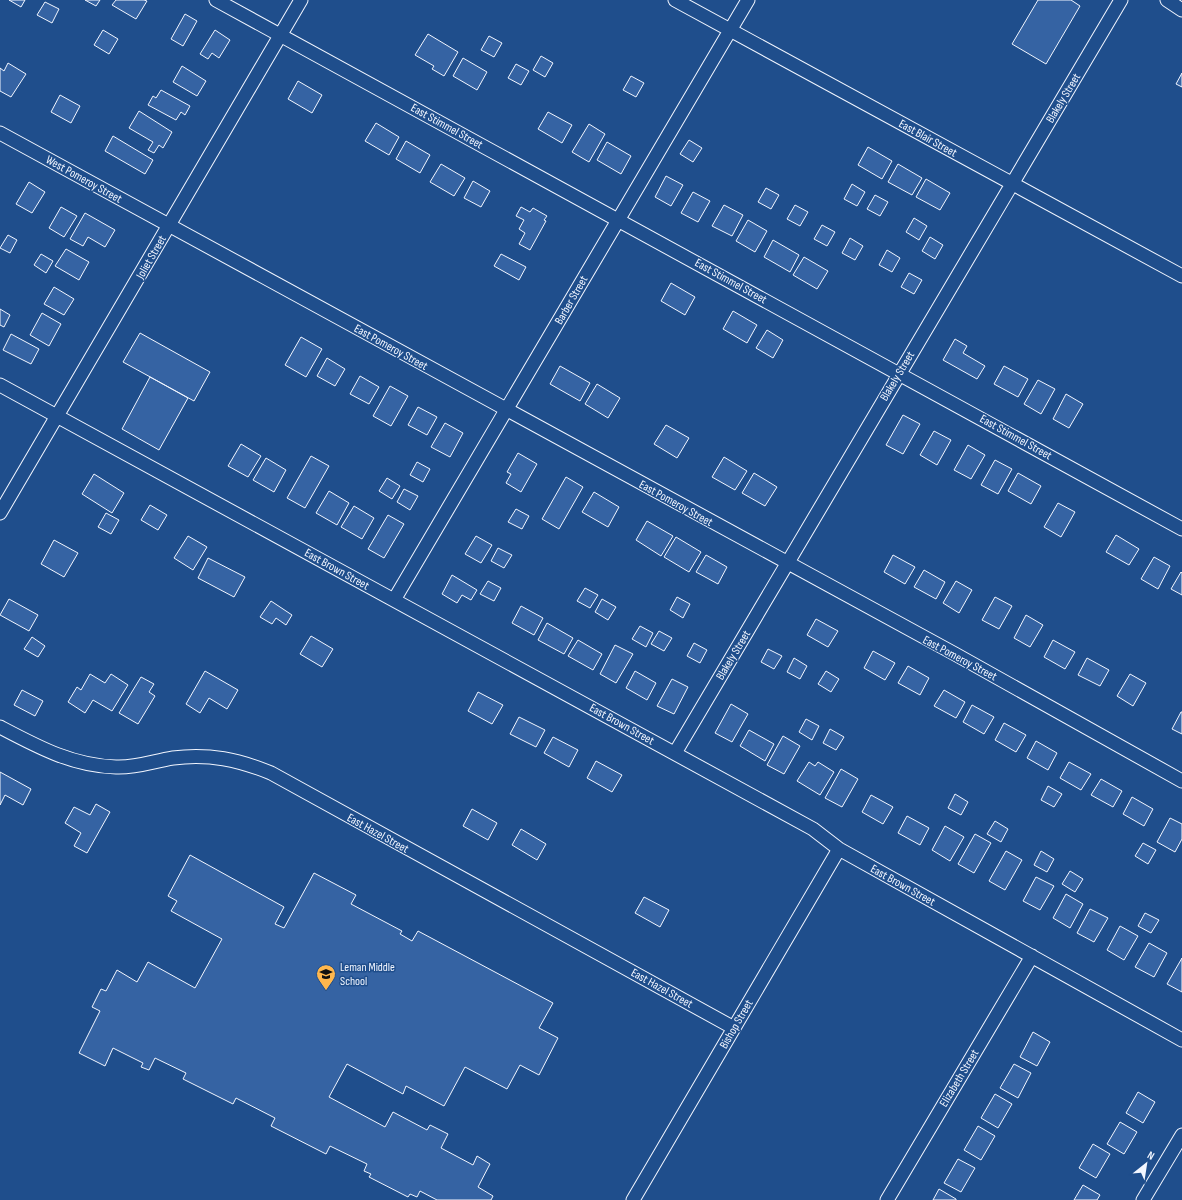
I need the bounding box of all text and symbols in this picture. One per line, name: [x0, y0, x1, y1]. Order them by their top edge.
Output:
street label: Blakely Street: [1043, 70, 1084, 126]
street label: East Stimmel Street: [408, 100, 486, 153]
street label: East Blair Street: [896, 116, 960, 161]
street label: West Pomeroy Street: [43, 152, 125, 207]
street label: Joliet Street: [132, 232, 170, 283]
street label: East Stimmel Street: [692, 255, 770, 308]
street label: Barber Street: [551, 273, 592, 327]
street label: East Pomeroy Street: [351, 321, 430, 374]
street label: Blakely Street: [877, 348, 918, 404]
street label: East Stimmel Street: [977, 411, 1055, 464]
street label: East Pomeroy Street: [636, 477, 715, 530]
street label: East Brown Street: [302, 545, 372, 594]
street label: Blakely Street: [713, 627, 754, 683]
street label: East Pomeroy Street: [920, 633, 1000, 684]
street label: East Brown Street: [587, 700, 657, 749]
street label: East Hazel Street: [344, 810, 412, 857]
street label: East Brown Street: [868, 861, 938, 910]
place label: Leman Middle School: [340, 960, 395, 989]
school or university icon: Leman Middle School: [315, 963, 337, 991]
street label: East Hazel Street: [628, 965, 696, 1012]
street label: Bishop Street: [716, 997, 757, 1051]
street label: Elizabeth Street: [936, 1047, 983, 1110]
north arrow: [1126, 1144, 1166, 1184]
text: N: [1145, 1149, 1157, 1163]

